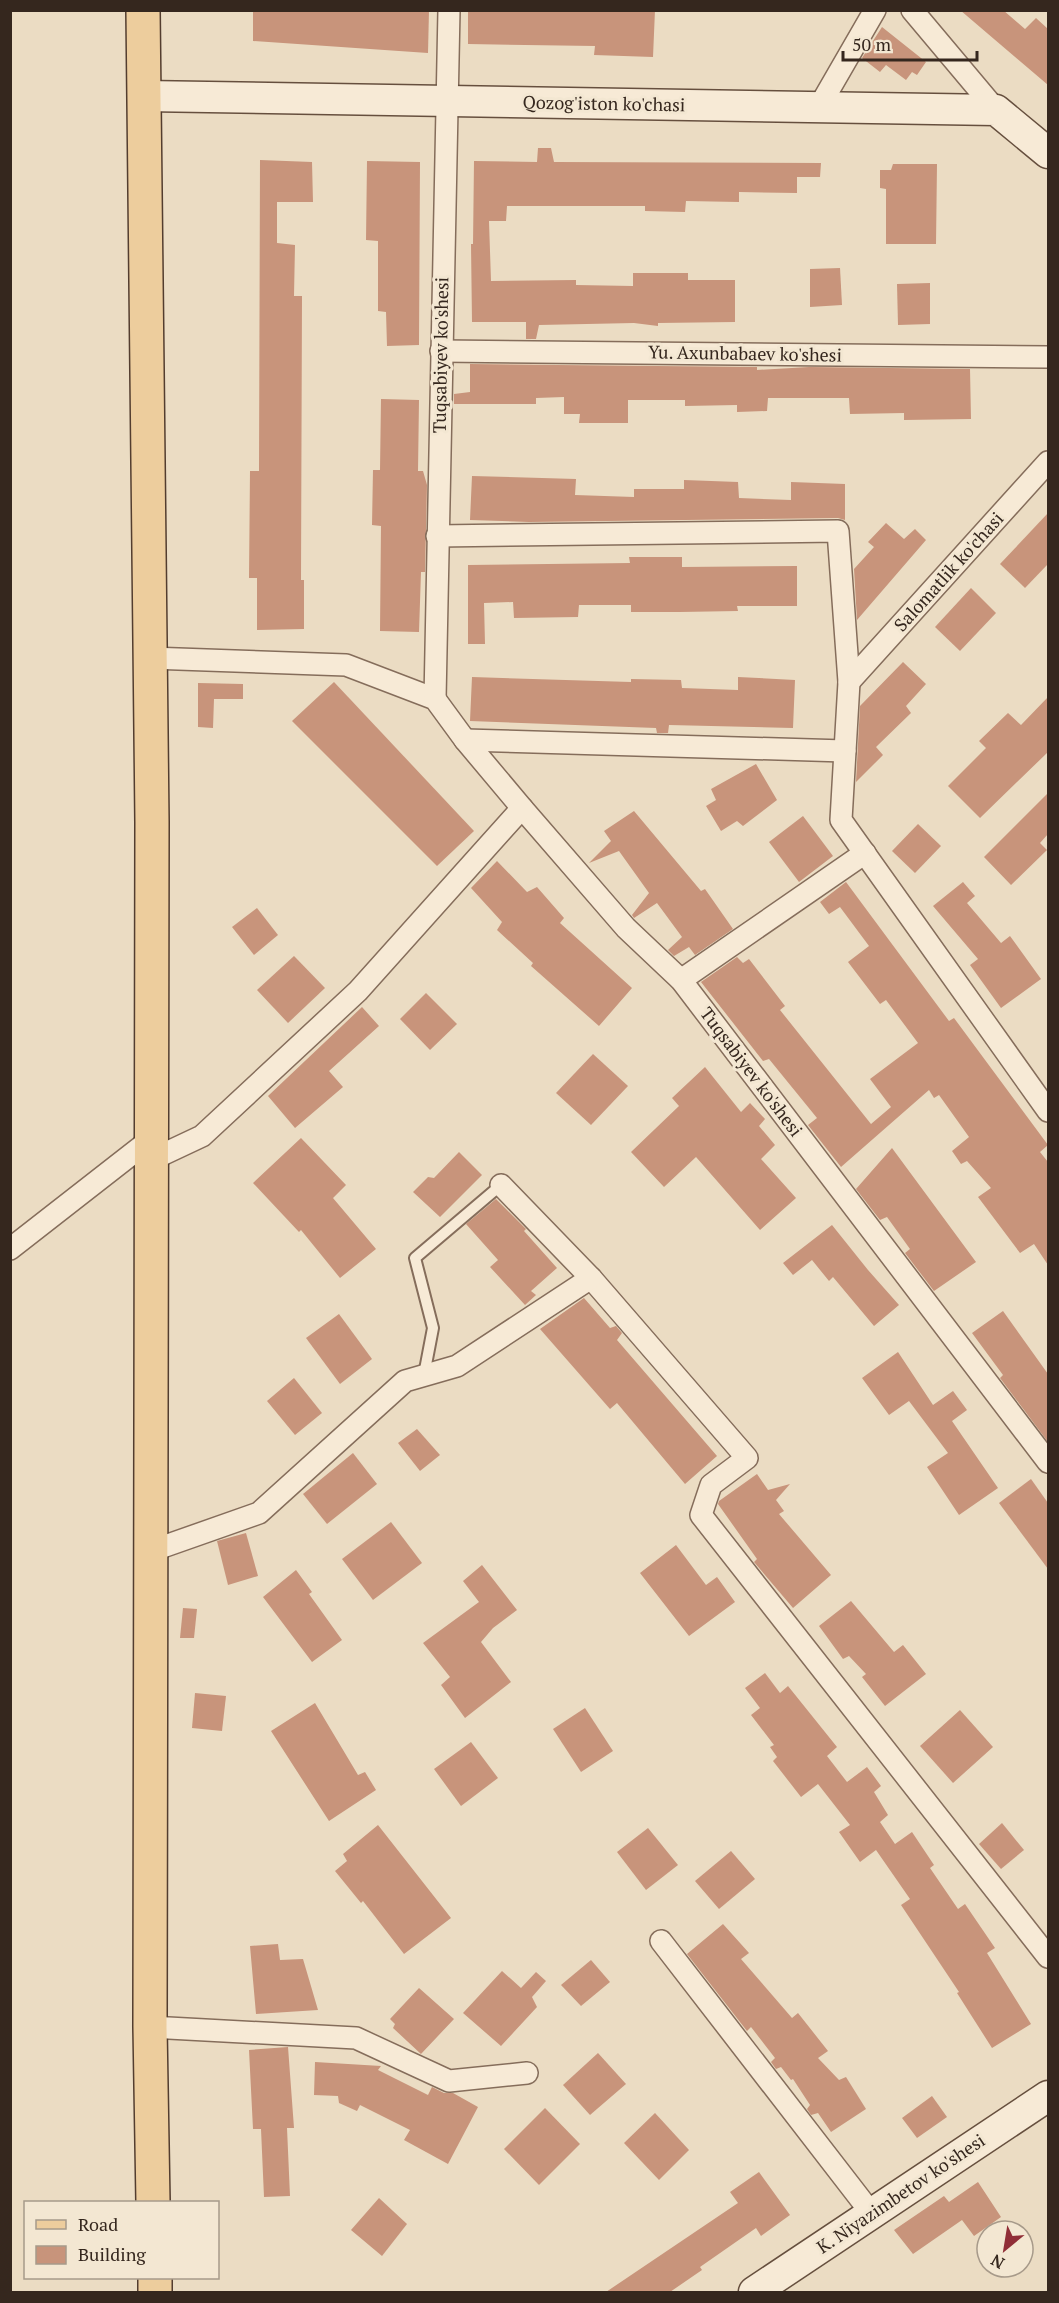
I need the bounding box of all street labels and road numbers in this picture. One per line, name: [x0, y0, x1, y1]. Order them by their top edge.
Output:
street label: Qozog'iston ko'chasi: [522, 90, 686, 116]
street label: Tuqsabiyev ko'shesi: [427, 277, 453, 433]
street label: Yu. Axunbabaev ko'shesi: [648, 339, 842, 367]
street label: Salomatlik ko'chasi: [888, 507, 1008, 636]
street label: Tuqsabiyev ko'shesi: [695, 1002, 808, 1141]
street label: K. Niyazimbetov ko'shesi: [812, 2128, 989, 2258]

